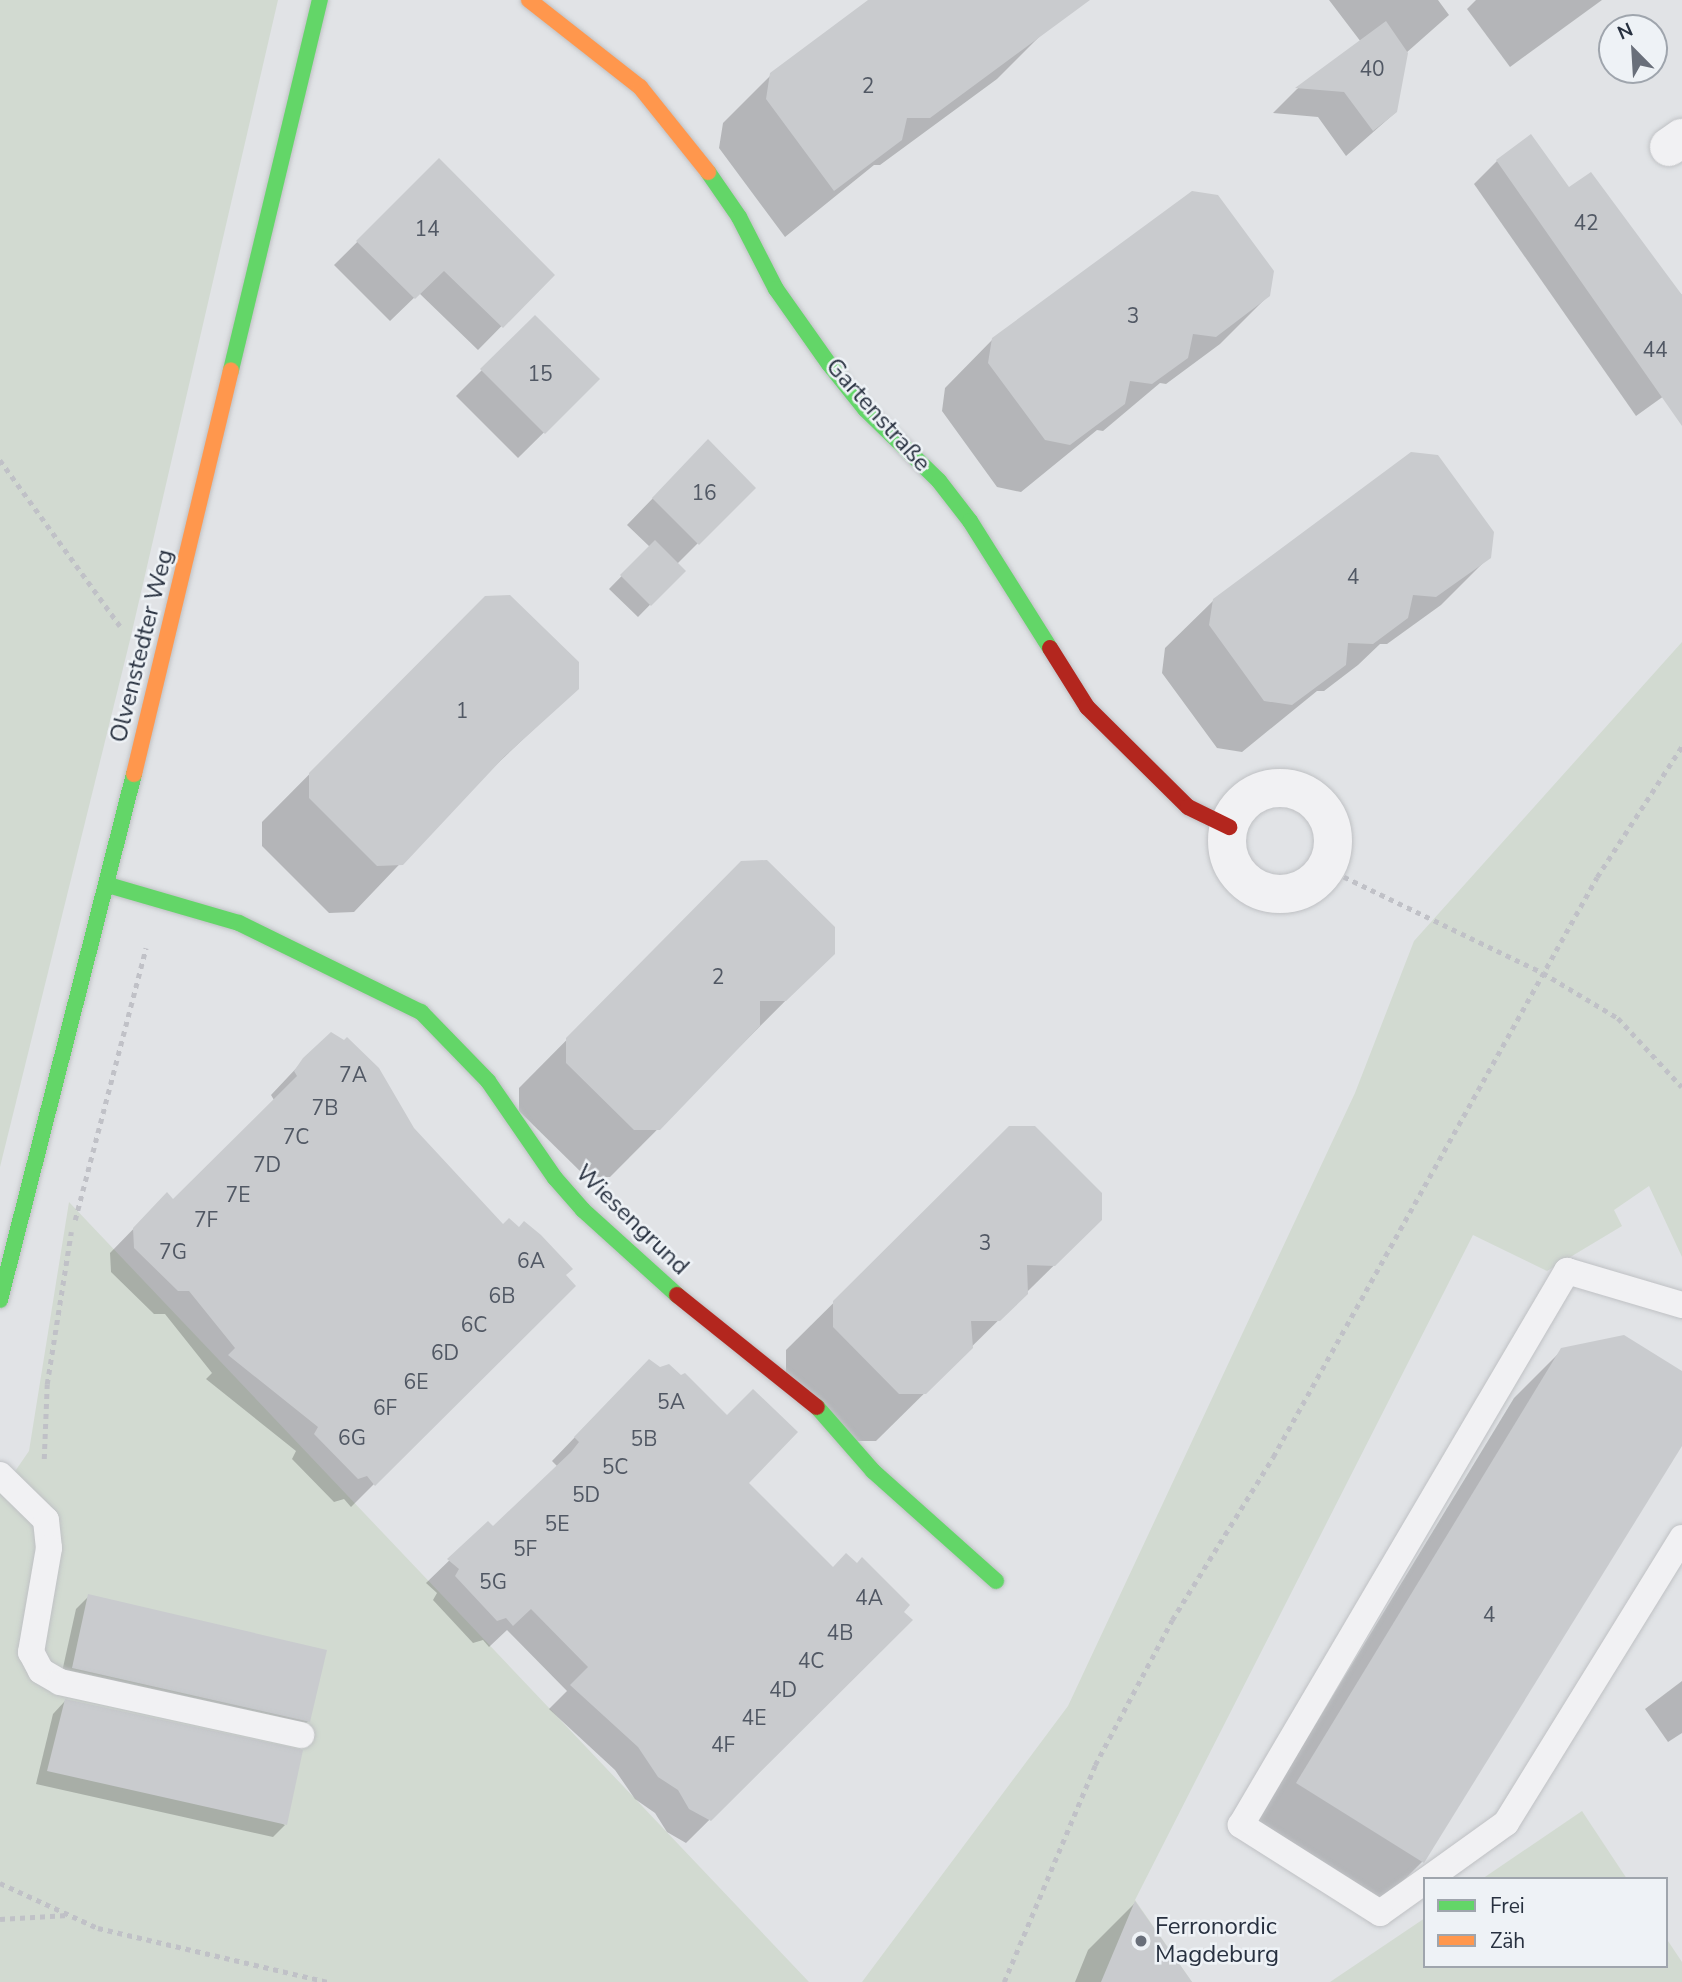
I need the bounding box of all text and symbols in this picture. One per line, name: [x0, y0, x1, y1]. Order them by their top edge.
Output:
north arrow: [1598, 14, 1668, 84]
text: N: [1613, 17, 1637, 46]
house number: 40: [1359, 56, 1385, 82]
house number: 2: [862, 73, 874, 99]
house number: 42: [1573, 210, 1599, 236]
house number: 14: [414, 216, 440, 242]
house number: 3: [1127, 303, 1139, 329]
house number: 44: [1642, 337, 1668, 363]
street label: Gartenstraße: [820, 352, 936, 478]
house number: 15: [527, 361, 553, 387]
house number: 16: [691, 480, 717, 506]
street label: Olvenstedter Weg: [104, 546, 180, 746]
house number: 4: [1347, 564, 1359, 590]
house number: 1: [456, 698, 468, 724]
house number: 2: [712, 964, 724, 990]
house number: 7A: [339, 1062, 367, 1088]
house number: 7B: [312, 1095, 338, 1121]
house number: 7C: [283, 1124, 309, 1150]
house number: 7D: [253, 1152, 281, 1178]
street label: Wiesengrund: [569, 1159, 695, 1281]
house number: 7E: [226, 1182, 250, 1208]
house number: 7F: [194, 1207, 218, 1233]
house number: 3: [979, 1230, 991, 1256]
house number: 7G: [159, 1239, 187, 1265]
house number: 6A: [517, 1248, 545, 1274]
house number: 6B: [489, 1283, 515, 1309]
house number: 6C: [461, 1312, 487, 1338]
house number: 6D: [431, 1340, 459, 1366]
house number: 6E: [404, 1369, 428, 1395]
house number: 5A: [657, 1389, 685, 1415]
house number: 6F: [373, 1395, 397, 1421]
house number: 6G: [338, 1425, 366, 1451]
house number: 5B: [631, 1426, 657, 1452]
house number: 5C: [602, 1454, 628, 1480]
house number: 5D: [572, 1482, 600, 1508]
house number: 5E: [545, 1511, 569, 1537]
house number: 5F: [513, 1536, 537, 1562]
house number: 5G: [479, 1569, 507, 1595]
house number: 4A: [855, 1585, 883, 1611]
house number: 4: [1483, 1602, 1495, 1628]
house number: 4B: [827, 1620, 853, 1646]
house number: 4C: [798, 1648, 824, 1674]
house number: 4D: [769, 1677, 797, 1703]
house number: 4E: [742, 1705, 766, 1731]
house number: 4F: [711, 1732, 735, 1758]
legend: [1423, 1877, 1668, 1968]
text: Frei: [1490, 1892, 1525, 1920]
place label: Ferronordic Magdeburg: [1155, 1913, 1279, 1969]
text: Zäh: [1490, 1927, 1525, 1955]
marker: Ferronordic Magdeburg: [1133, 1933, 1149, 1949]

